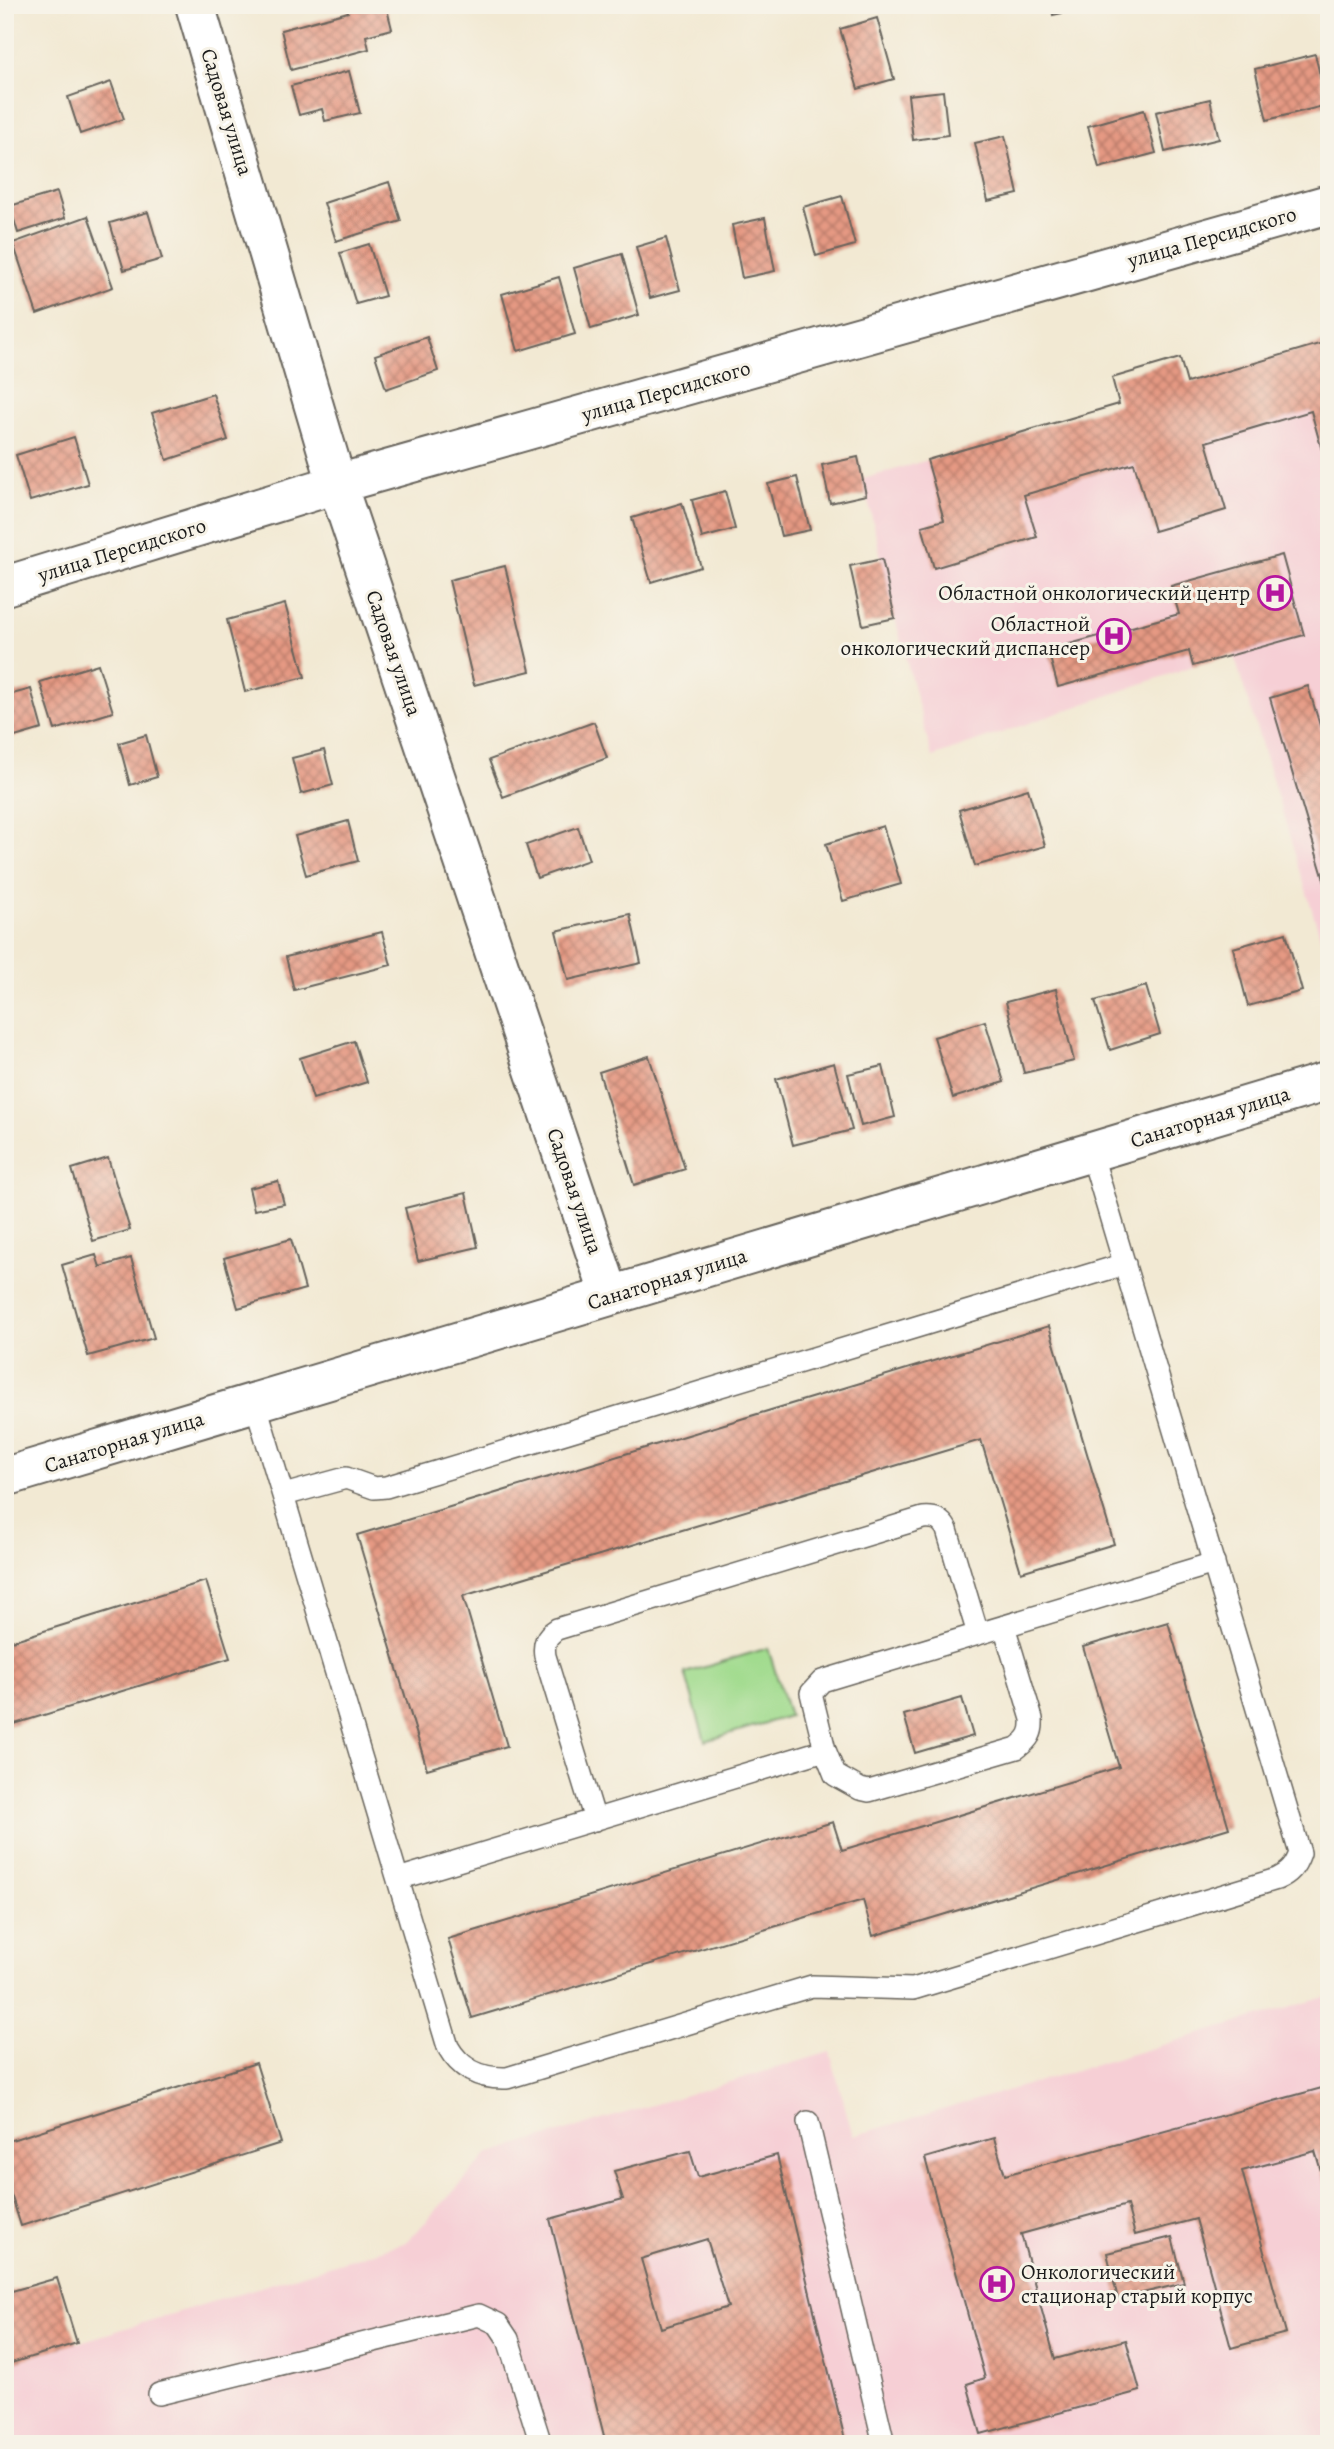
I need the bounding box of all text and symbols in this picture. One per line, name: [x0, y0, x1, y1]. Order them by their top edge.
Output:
street label: Садовая улица: [194, 45, 260, 179]
street label: улица Персидского: [1123, 200, 1300, 275]
street label: улица Персидского: [577, 354, 754, 429]
street label: улица Персидского: [34, 511, 209, 589]
hospital icon: Областной онкологический центр: [1256, 574, 1294, 612]
place label: Областной онкологический центр: [938, 579, 1250, 607]
street label: Садовая улица: [359, 586, 429, 720]
place label: Областной онкологический диспансер: [841, 610, 1090, 662]
hospital icon: Областной онкологический диспансер: [1095, 617, 1133, 655]
street label: Санаторная улица: [1127, 1079, 1294, 1155]
street label: Садовая улица: [540, 1124, 610, 1258]
street label: Санаторная улица: [584, 1241, 751, 1317]
street label: Санаторная улица: [41, 1404, 208, 1480]
place label: Онкологический стационар старый корпус: [1021, 2258, 1253, 2310]
hospital icon: Онкологический стационар старый корпус: [978, 2265, 1016, 2303]

